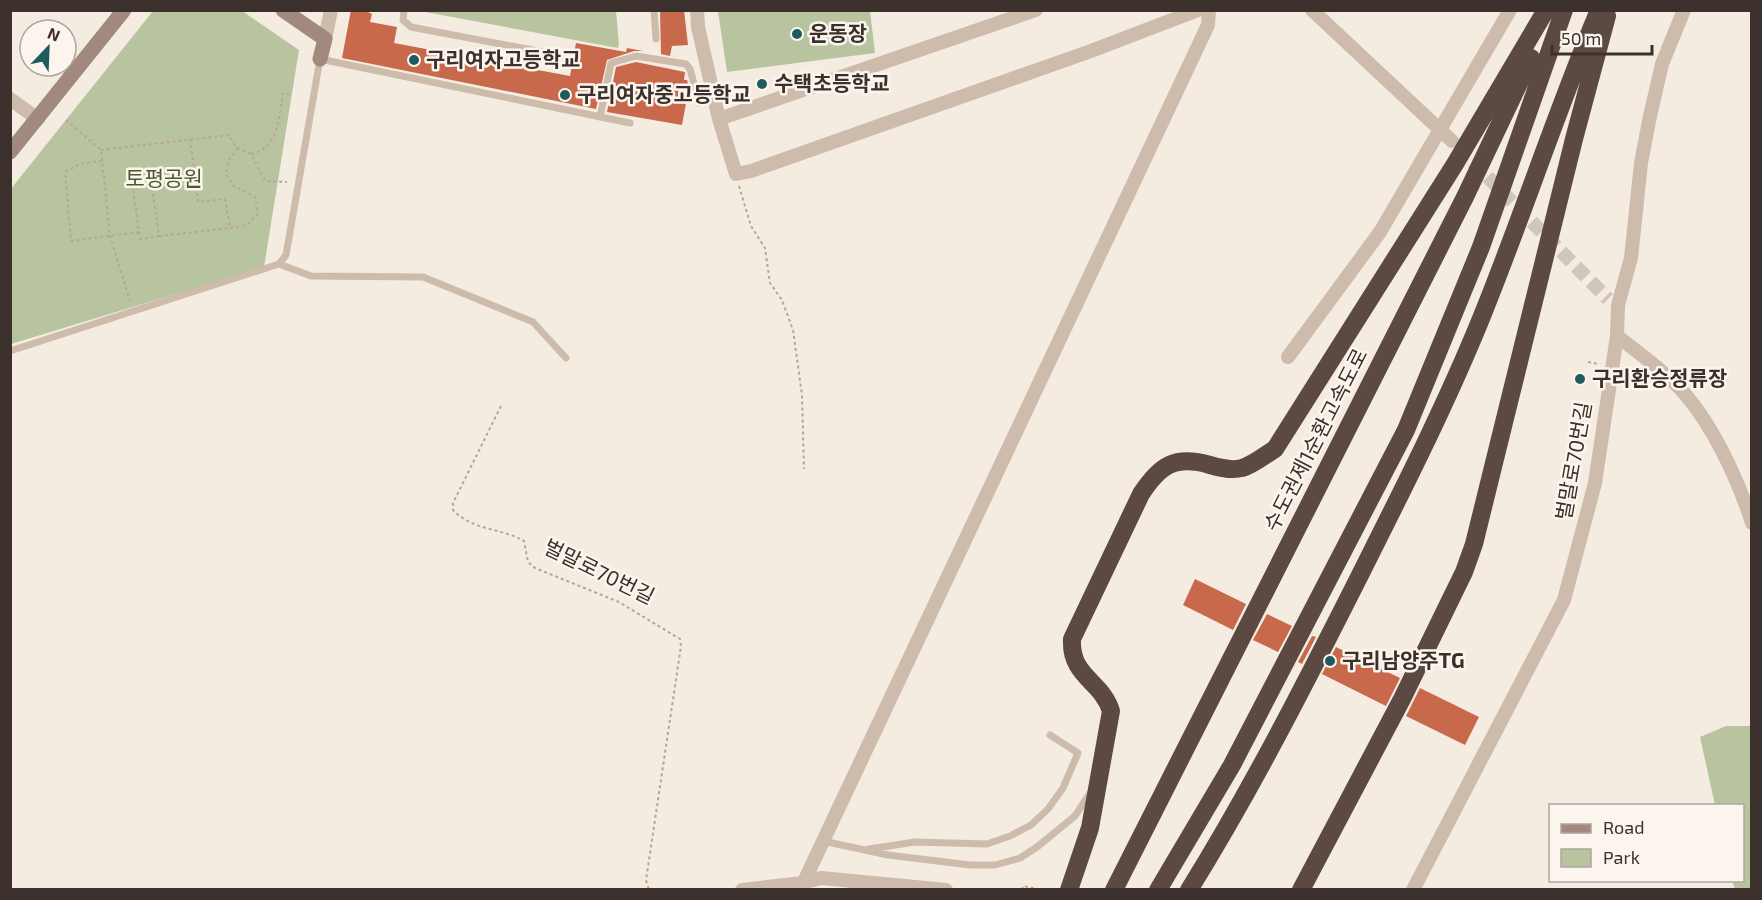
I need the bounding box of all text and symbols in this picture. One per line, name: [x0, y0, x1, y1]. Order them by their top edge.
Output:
north arrow: [18, 18, 78, 78]
scale bar: [1552, 18, 1652, 56]
place label: 운동장: [809, 20, 867, 45]
text: N: [45, 23, 63, 45]
marker: 운동장: [790, 27, 804, 41]
text: 50 m: [1561, 27, 1601, 49]
place label: 구리여자고등학교: [426, 46, 581, 71]
marker: 구리여자고등학교: [407, 53, 421, 67]
place label: 수택초등학교: [774, 70, 890, 95]
marker: 수택초등학교: [755, 77, 769, 91]
place label: 구리여자중고등학교: [577, 81, 751, 106]
marker: 구리여자중고등학교: [558, 88, 572, 102]
park label: 토평공원: [125, 165, 203, 190]
street label: 수도권제1순환고속도로: [1258, 344, 1372, 535]
place label: 구리환승정류장: [1592, 365, 1727, 390]
marker: 구리환승정류장: [1573, 372, 1587, 386]
street label: 벌말로70번길: [1550, 399, 1595, 522]
street label: 벌말로70번길: [540, 533, 659, 608]
place label: 구리남양주TG: [1342, 647, 1465, 672]
marker: 구리남양주TG: [1323, 654, 1337, 668]
legend: [1549, 804, 1744, 882]
text: Road: [1603, 816, 1644, 838]
text: Park: [1603, 846, 1640, 868]

